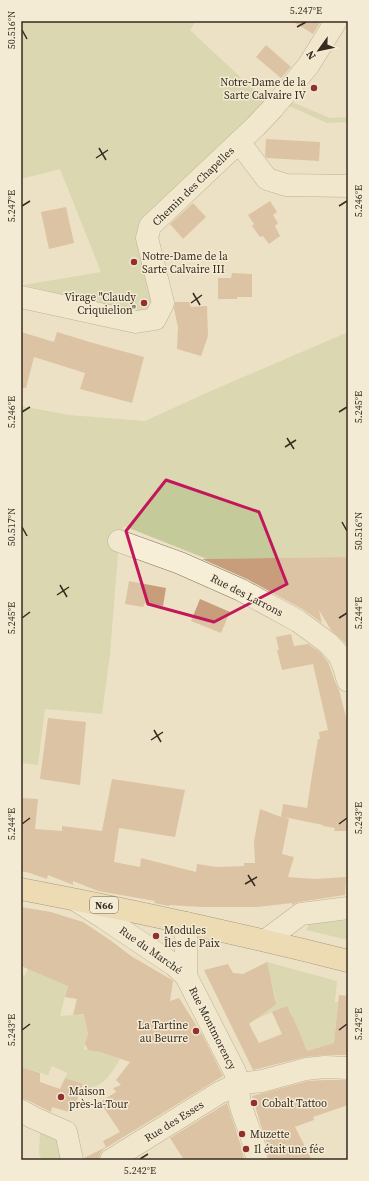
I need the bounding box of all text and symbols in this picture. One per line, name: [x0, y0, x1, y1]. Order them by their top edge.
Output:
text: 5.247°E: [290, 4, 322, 17]
text: 50.516°N: [5, 11, 18, 49]
north arrow: [299, 30, 339, 70]
text: N: [303, 48, 320, 63]
place label: Notre-Dame de la Sarte Calvaire IV: [220, 75, 307, 103]
marker: Notre-Dame de la Sarte Calvaire IV: [309, 83, 319, 93]
street label: Chemin des Chapelles: [149, 143, 238, 229]
text: 5.246°E: [352, 185, 365, 217]
text: 5.247°E: [5, 190, 18, 222]
place label: Notre-Dame de la Sarte Calvaire III: [142, 249, 228, 277]
marker: Notre-Dame de la Sarte Calvaire III: [129, 257, 139, 267]
place label: Virage "Claudy Criquielion": [64, 290, 136, 318]
marker: Virage "Claudy Criquielion": [139, 298, 149, 308]
text: 5.245°E: [352, 391, 365, 423]
text: 5.246°E: [5, 396, 18, 428]
text: 50.517°N: [5, 508, 18, 546]
text: 50.516°N: [352, 512, 365, 550]
street label: Rue des Larrons: [208, 571, 286, 620]
text: 5.244°E: [352, 597, 365, 629]
text: 5.245°E: [5, 602, 18, 634]
text: 5.243°E: [352, 802, 365, 834]
text: 5.244°E: [5, 808, 18, 840]
road number: N66: [90, 897, 118, 913]
street label: Rue du Marché: [116, 923, 186, 978]
place label: Modules Îles de Paix: [164, 923, 220, 951]
marker: Modules Îles de Paix: [151, 931, 161, 941]
street label: Rue Montmorency: [185, 984, 240, 1073]
text: 5.242°E: [352, 1008, 365, 1040]
text: 5.243°E: [5, 1014, 18, 1046]
place label: La Tartine au Beurre: [138, 1018, 188, 1046]
marker: La Tartine au Beurre: [191, 1026, 201, 1036]
place label: Maison près-la-Tour: [69, 1084, 129, 1112]
marker: Maison près-la-Tour: [56, 1092, 66, 1102]
place label: Cobalt Tattoo: [262, 1096, 327, 1111]
street label: Rue des Esses: [142, 1097, 207, 1146]
marker: Cobalt Tattoo: [249, 1098, 259, 1108]
place label: Muzette: [250, 1127, 290, 1142]
marker: Muzette: [237, 1129, 247, 1139]
place label: Il était une fée: [254, 1142, 325, 1157]
marker: Il était une fée: [241, 1144, 251, 1154]
text: 5.242°E: [124, 1164, 156, 1177]

